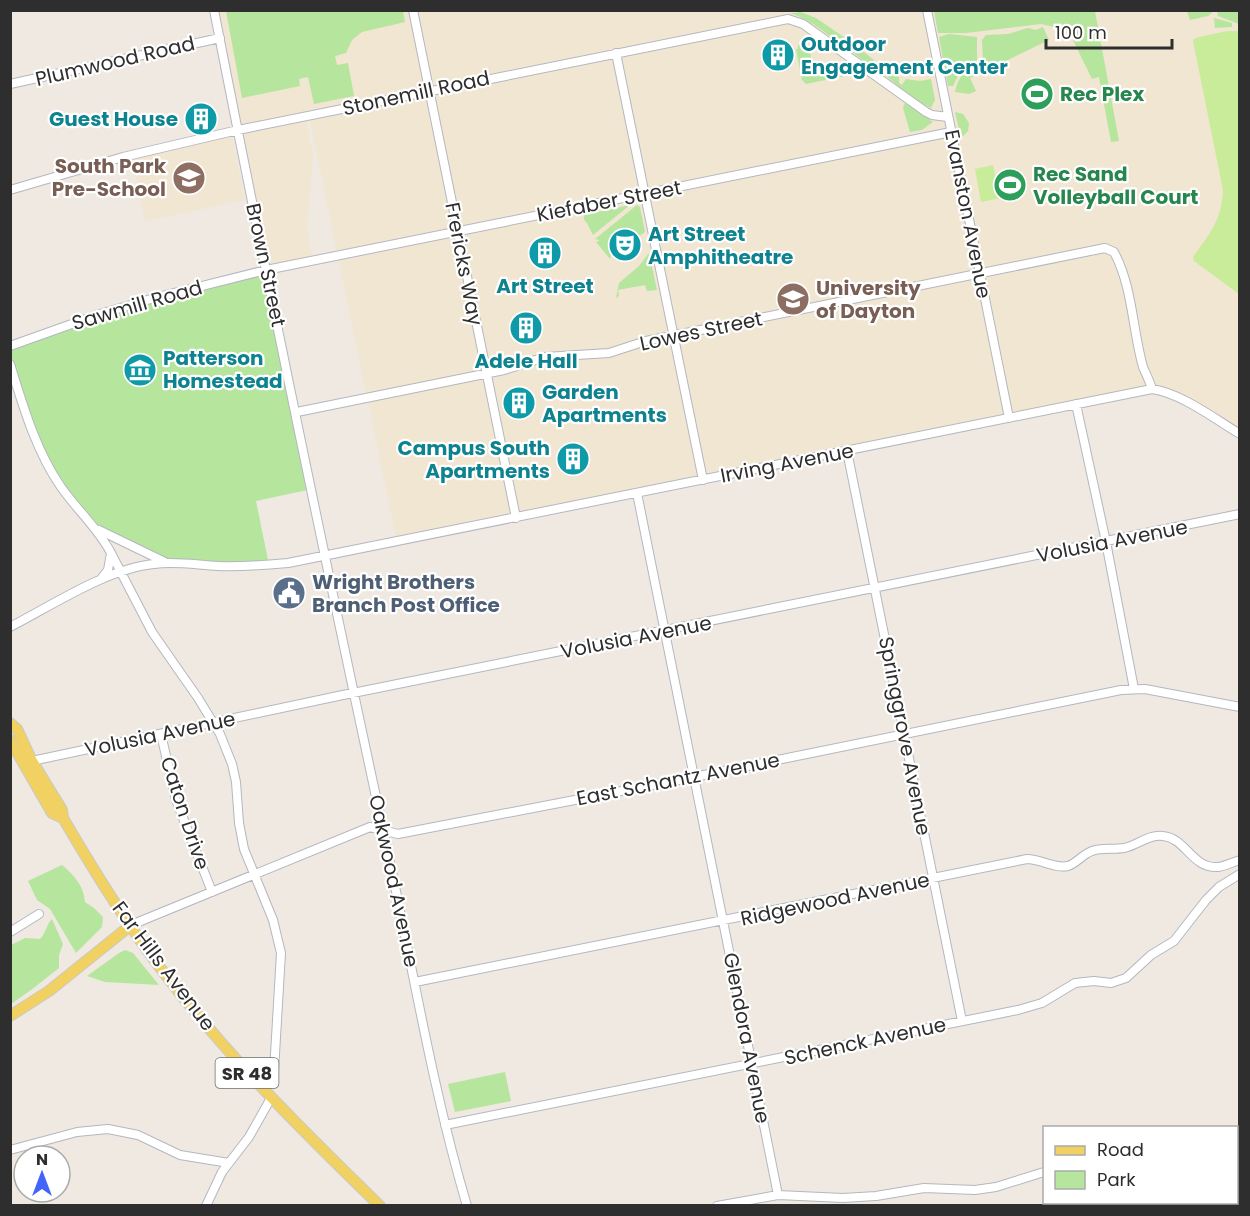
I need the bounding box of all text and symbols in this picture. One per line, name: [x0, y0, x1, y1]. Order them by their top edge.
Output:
scale bar: [1046, 12, 1172, 50]
text: 100 m: [1055, 20, 1107, 45]
street label: Plumwood Road: [33, 29, 197, 93]
place label: Outdoor Engagement Center: [801, 30, 1008, 81]
building icon: Outdoor Engagement Center: [760, 37, 796, 73]
street label: Stonemill Road: [340, 64, 492, 122]
sports icon: Rec Plex: [1019, 76, 1055, 112]
place label: Rec Plex: [1060, 80, 1144, 108]
building icon: Guest House: [183, 101, 219, 137]
place label: Guest House: [49, 105, 178, 133]
street label: Evanston Avenue: [938, 127, 998, 301]
place label: South Park Pre-School: [52, 152, 167, 203]
school or university icon: South Park Pre-School: [171, 160, 207, 196]
place label: Rec Sand Volleyball Court: [1033, 160, 1198, 211]
sports icon: Rec Sand Volleyball Court: [992, 167, 1028, 203]
street label: Kiefaber Street: [534, 173, 684, 229]
street label: Frericks Way: [438, 200, 490, 328]
street label: Brown Street: [239, 201, 293, 329]
place label: Art Street Amphitheatre: [648, 220, 793, 271]
theatre icon: Art Street Amphitheatre: [607, 227, 643, 263]
building icon: Art Street: [527, 235, 563, 271]
place label: Art Street: [496, 272, 594, 300]
street label: Sawmill Road: [69, 273, 205, 337]
place label: University of Dayton: [816, 274, 921, 325]
school or university icon: University of Dayton: [775, 281, 811, 317]
street label: Lowes Street: [637, 304, 765, 358]
building icon: Adele Hall: [508, 310, 544, 346]
place label: Patterson Homestead: [163, 344, 283, 395]
place label: Adele Hall: [474, 347, 578, 375]
museum icon: Patterson Homestead: [122, 352, 158, 388]
place label: Garden Apartments: [542, 378, 667, 429]
building icon: Garden Apartments: [501, 385, 537, 421]
place label: Campus South Apartments: [397, 434, 550, 485]
street label: Irving Avenue: [718, 436, 856, 490]
building icon: Campus South Apartments: [555, 441, 591, 477]
street label: Volusia Avenue: [1034, 513, 1190, 569]
place label: Wright Brothers Branch Post Office: [312, 568, 500, 619]
public building icon: Wright Brothers Branch Post Office: [271, 575, 307, 611]
street label: Volusia Avenue: [558, 609, 714, 665]
street label: Springgrove Avenue: [872, 634, 938, 838]
street label: Volusia Avenue: [82, 704, 238, 764]
street label: East Schantz Avenue: [574, 746, 782, 812]
street label: Caton Drive: [154, 753, 216, 873]
street label: Oakwood Avenue: [362, 792, 426, 970]
street label: Ridgewood Avenue: [738, 865, 932, 933]
street label: Far Hills Avenue: [106, 895, 222, 1037]
street label: Glendora Avenue: [717, 950, 777, 1126]
street label: Schenck Avenue: [782, 1010, 948, 1072]
road number: SR 48: [216, 1058, 278, 1088]
legend: [1043, 1126, 1238, 1204]
text: Road: [1097, 1137, 1144, 1162]
north arrow: [12, 1144, 72, 1204]
text: N: [36, 1148, 48, 1171]
text: Park: [1097, 1167, 1136, 1192]

